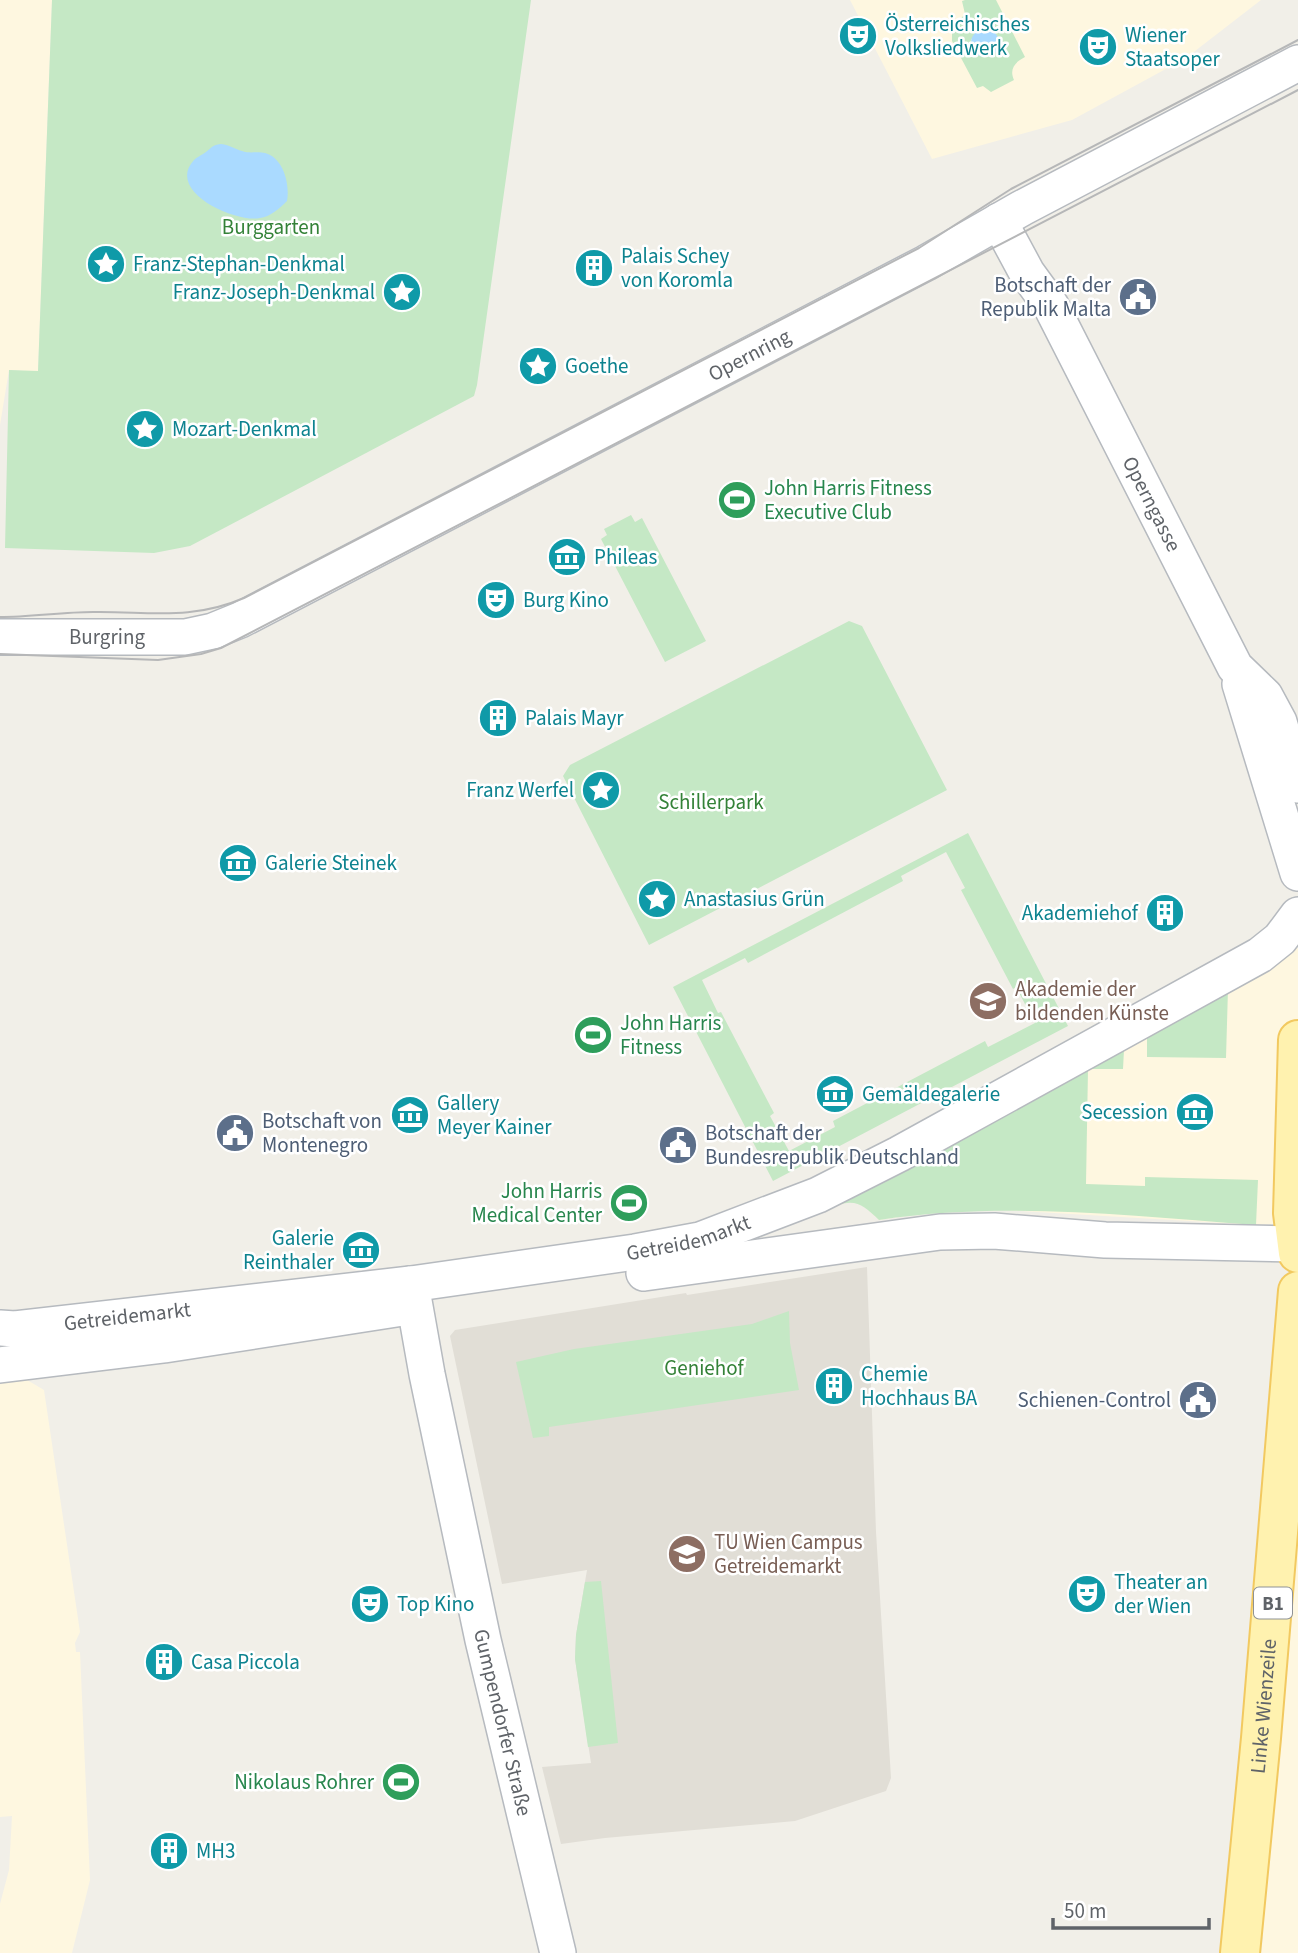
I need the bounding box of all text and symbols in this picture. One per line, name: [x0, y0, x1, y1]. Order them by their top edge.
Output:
place label: Österreichisches Volksliedwerk: [885, 9, 1030, 63]
theatre icon: Österreichisches Volksliedwerk: [837, 15, 879, 57]
place label: Wiener Staatsoper: [1125, 20, 1220, 74]
theatre icon: Wiener Staatsoper: [1077, 26, 1119, 68]
park label: Burggarten: [222, 212, 320, 242]
place label: Palais Schey von Koromla: [621, 241, 733, 295]
place icon: Franz-Stephan-Denkmal: [85, 243, 127, 285]
building icon: Palais Schey von Koromla: [573, 247, 615, 289]
place label: Franz-Stephan-Denkmal: [133, 249, 345, 279]
place label: Botschaft der Republik Malta: [981, 270, 1112, 324]
place icon: Franz-Joseph-Denkmal: [381, 271, 423, 313]
public building icon: Botschaft der Republik Malta: [1117, 276, 1159, 318]
place label: Franz-Joseph-Denkmal: [173, 277, 375, 307]
street label: Opernring: [703, 321, 796, 389]
place icon: Goethe: [517, 345, 559, 387]
place label: Goethe: [565, 351, 628, 381]
place icon: Mozart-Denkmal: [124, 408, 166, 450]
place label: Mozart-Denkmal: [172, 414, 317, 444]
street label: Operngasse: [1115, 451, 1189, 557]
place label: John Harris Fitness Executive Club: [764, 473, 932, 527]
sports icon: John Harris Fitness Executive Club: [716, 479, 758, 521]
museum icon: Phileas: [546, 536, 588, 578]
place label: Phileas: [594, 542, 658, 572]
theatre icon: Burg Kino: [475, 579, 517, 621]
place label: Burg Kino: [523, 585, 609, 615]
street label: Burgring: [69, 622, 145, 652]
building icon: Palais Mayr: [477, 697, 519, 739]
place label: Palais Mayr: [525, 703, 624, 733]
place icon: Franz Werfel: [580, 769, 622, 811]
place label: Franz Werfel: [466, 775, 574, 805]
park label: Schillerpark: [658, 787, 764, 817]
museum icon: Galerie Steinek: [217, 842, 259, 884]
place label: Galerie Steinek: [265, 848, 397, 878]
place icon: Anastasius Grün: [636, 878, 678, 920]
place label: Anastasius Grün: [684, 884, 825, 914]
building icon: Akademiehof: [1144, 892, 1186, 934]
place label: Akademiehof: [1022, 898, 1139, 928]
place label: Akademie der bildenden Künste: [1015, 974, 1169, 1028]
school or university icon: Akademie der bildenden Künste: [967, 980, 1009, 1022]
place label: John Harris Fitness: [620, 1008, 722, 1062]
sports icon: John Harris Fitness: [572, 1014, 614, 1056]
museum icon: Gemäldegalerie: [814, 1073, 856, 1115]
place label: Gemäldegalerie: [862, 1079, 1000, 1109]
place label: Gallery Meyer Kainer: [437, 1088, 552, 1142]
museum icon: Secession: [1174, 1091, 1216, 1133]
museum icon: Gallery Meyer Kainer: [389, 1094, 431, 1136]
place label: Secession: [1081, 1097, 1168, 1127]
place label: Botschaft von Montenegro: [262, 1106, 382, 1160]
public building icon: Botschaft von Montenegro: [214, 1112, 256, 1154]
place label: Botschaft der Bundesrepublik Deutschland: [705, 1118, 959, 1172]
public building icon: Botschaft der Bundesrepublik Deutschland: [657, 1124, 699, 1166]
place label: John Harris Medical Center: [472, 1176, 603, 1230]
sports icon: John Harris Medical Center: [608, 1182, 650, 1224]
street label: Getreidemarkt: [624, 1207, 755, 1268]
place label: Galerie Reinthaler: [243, 1223, 335, 1277]
museum icon: Galerie Reinthaler: [340, 1229, 382, 1271]
street label: Getreidemarkt: [62, 1294, 192, 1338]
park label: Geniehof: [664, 1353, 745, 1383]
place label: Chemie Hochhaus BA: [861, 1359, 978, 1413]
building icon: Chemie Hochhaus BA: [813, 1365, 855, 1407]
public building icon: Schienen-Control: [1177, 1379, 1219, 1421]
place label: Schienen-Control: [1018, 1385, 1171, 1415]
place label: TU Wien Campus Getreidemarkt: [714, 1527, 863, 1581]
school or university icon: TU Wien Campus Getreidemarkt: [666, 1533, 708, 1575]
place label: Theater an der Wien: [1114, 1567, 1208, 1621]
theatre icon: Theater an der Wien: [1066, 1573, 1108, 1615]
theatre icon: Top Kino: [349, 1583, 391, 1625]
road number: B1: [1254, 1588, 1292, 1618]
place label: Top Kino: [397, 1589, 474, 1619]
street label: Gumpendorfer Straße: [466, 1626, 540, 1819]
street label: Linke Wienzeile: [1243, 1638, 1284, 1775]
building icon: Casa Piccola: [143, 1641, 185, 1683]
place label: Casa Piccola: [191, 1647, 300, 1677]
sports icon: Nikolaus Rohrer: [380, 1761, 422, 1803]
place label: Nikolaus Rohrer: [234, 1767, 375, 1797]
building icon: MH3: [148, 1830, 190, 1872]
place label: MH3: [196, 1836, 235, 1866]
scale bar: [1053, 1886, 1209, 1930]
text: 50 m: [1064, 1896, 1106, 1926]

